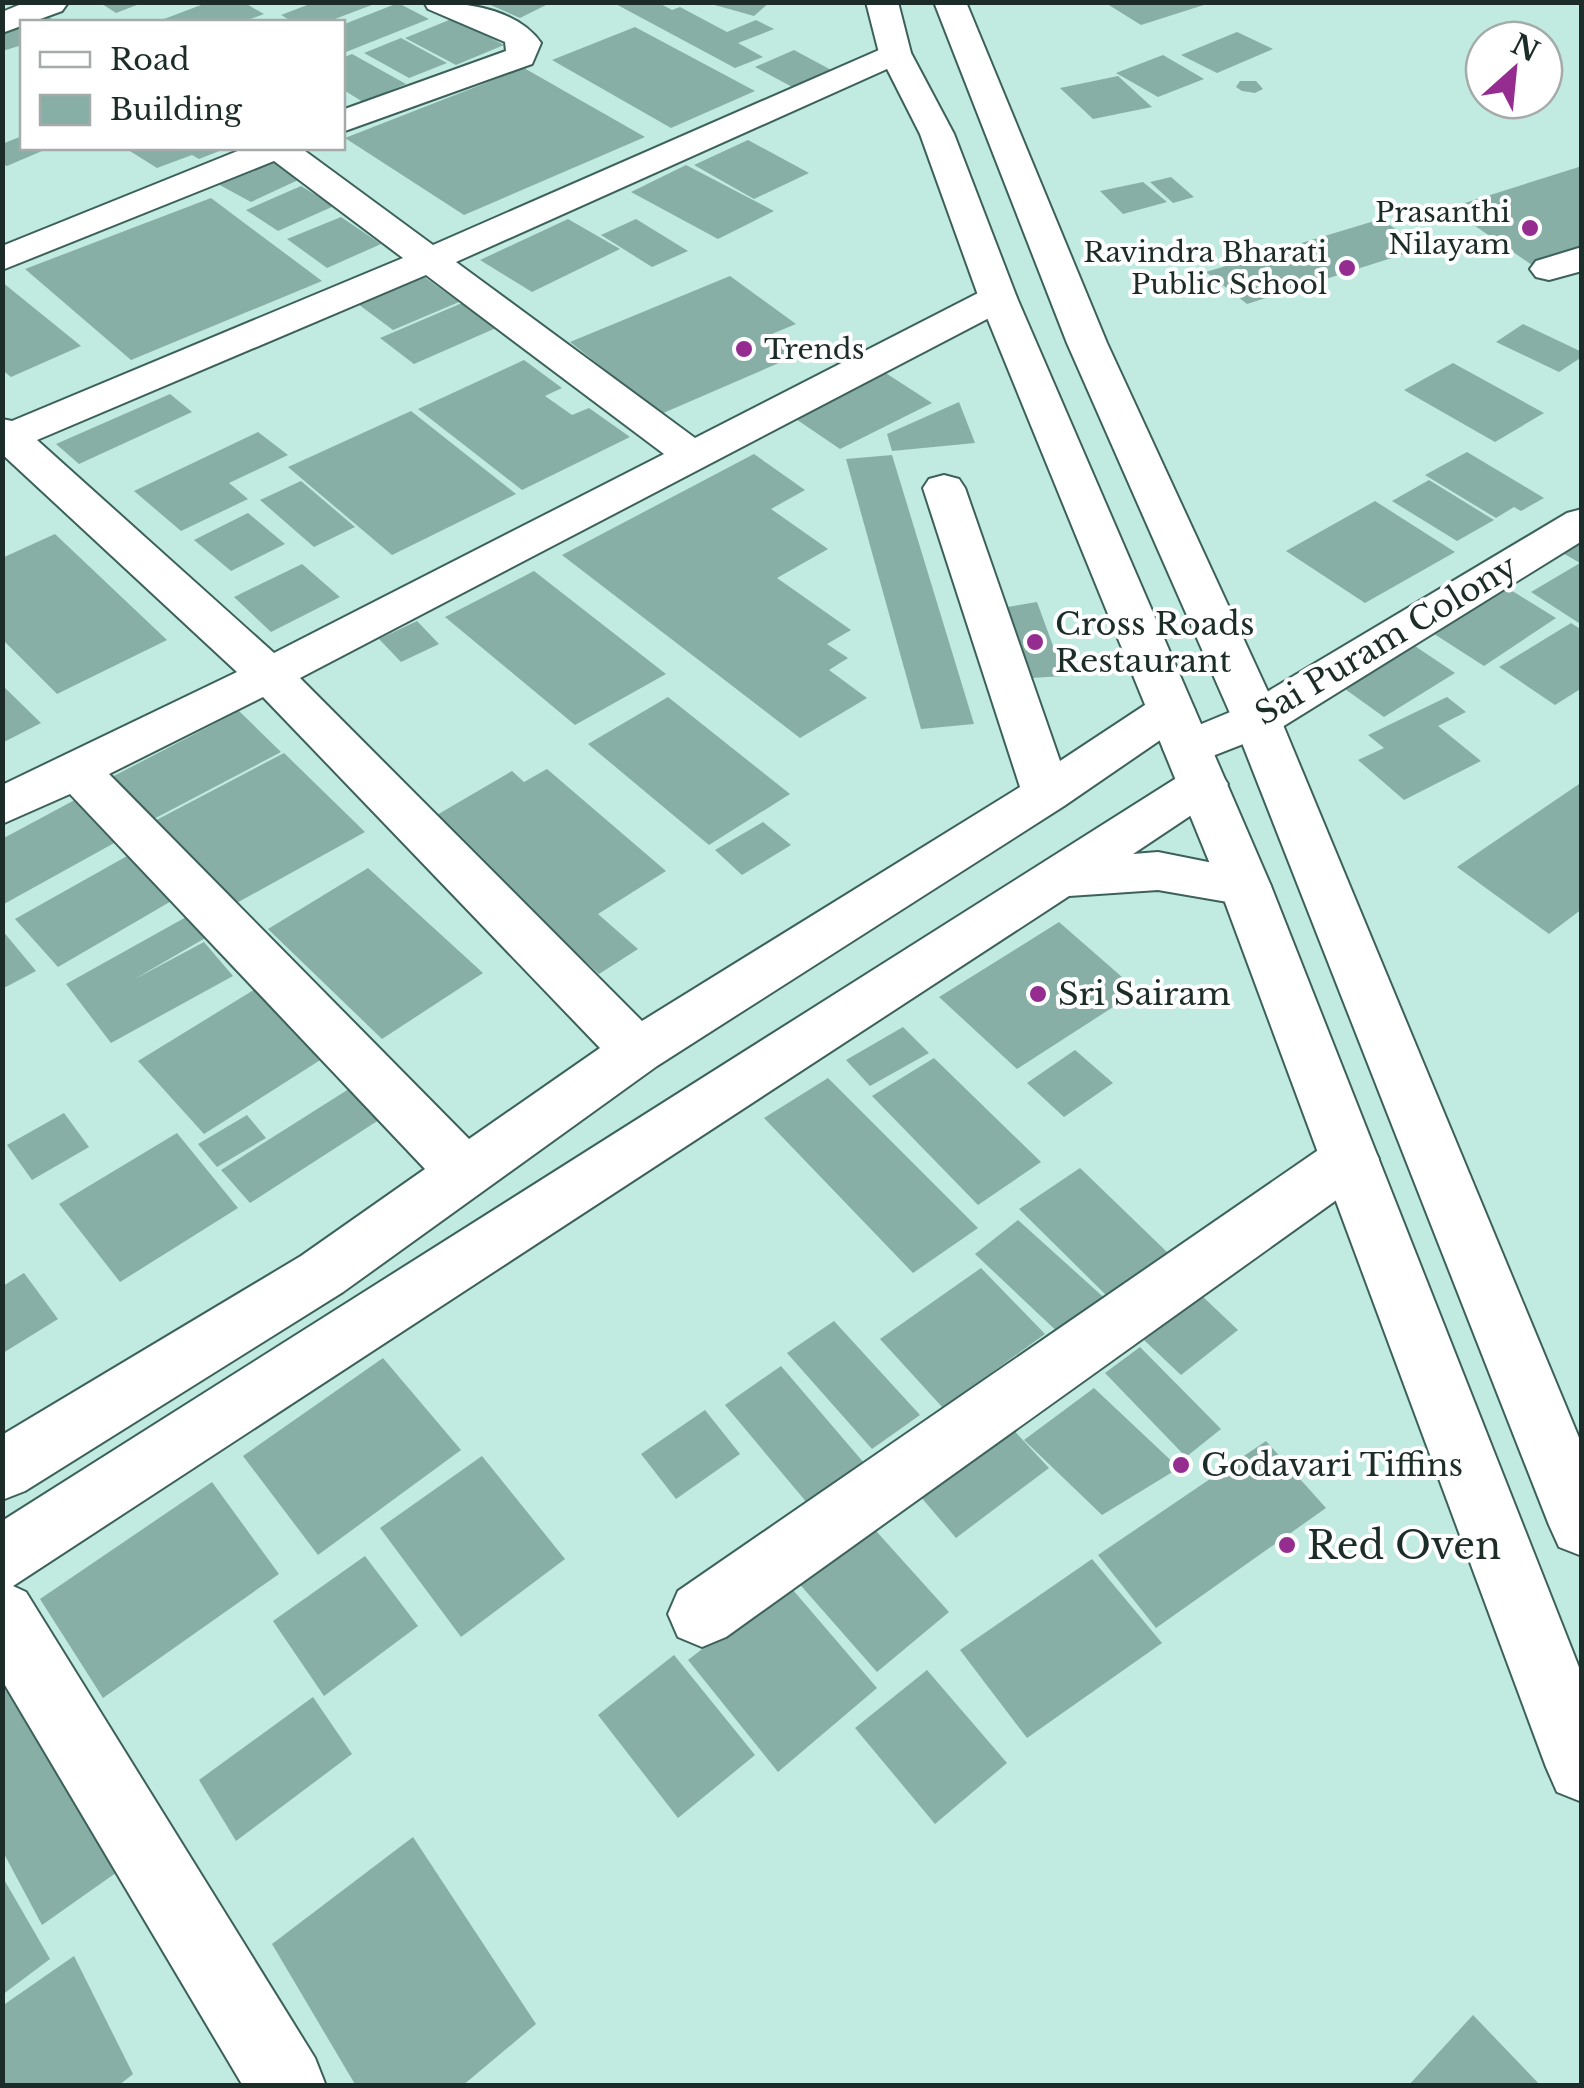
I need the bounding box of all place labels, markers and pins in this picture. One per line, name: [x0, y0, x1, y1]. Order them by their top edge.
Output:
place label: Prasanthi Nilayam: [1375, 195, 1510, 262]
marker: Prasanthi Nilayam: [1519, 217, 1541, 239]
place label: Ravindra Bharati Public School: [1083, 235, 1327, 302]
marker: Ravindra Bharati Public School: [1336, 257, 1358, 279]
place label: Trends: [764, 332, 864, 367]
marker: Trends: [733, 338, 755, 360]
place label: Cross Roads Restaurant: [1055, 604, 1254, 681]
marker: Cross Roads Restaurant: [1024, 631, 1046, 653]
place label: Sri Sairam: [1058, 974, 1231, 1014]
marker: Sri Sairam: [1027, 983, 1049, 1005]
place label: Godavari Tiffins: [1201, 1445, 1463, 1485]
marker: Godavari Tiffins: [1170, 1454, 1192, 1476]
place label: Red Oven: [1307, 1522, 1501, 1569]
marker: Red Oven: [1276, 1534, 1298, 1556]

